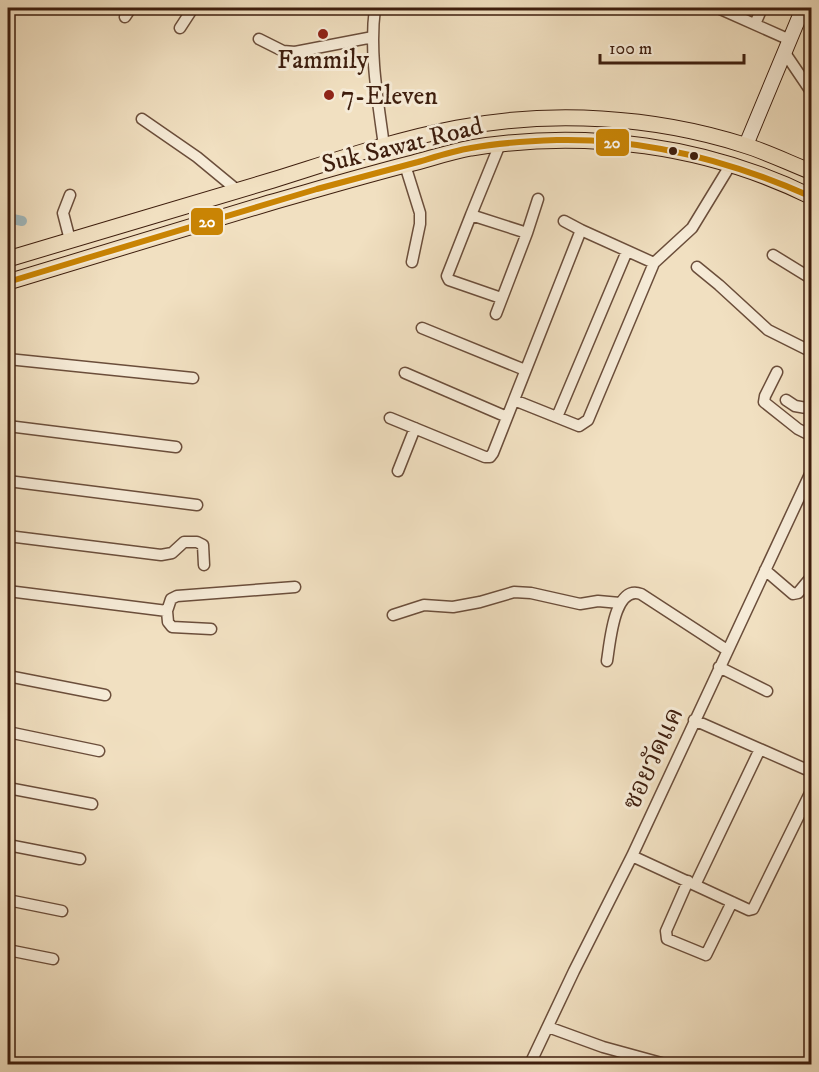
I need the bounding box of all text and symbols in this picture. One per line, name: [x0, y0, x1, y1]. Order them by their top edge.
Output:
marker: Fammily: [316, 27, 330, 41]
scale bar: [600, 27, 744, 65]
text: 100 m: [609, 38, 652, 60]
place label: Fammily: [277, 44, 370, 77]
place label: 7-Eleven: [341, 80, 438, 113]
marker: 7-Eleven: [322, 88, 336, 102]
street label: Suk Sawat Road: [319, 110, 486, 181]
line badge: 20: [595, 128, 630, 157]
text: 20: [604, 133, 621, 153]
unlabelled marker: [667, 145, 679, 157]
unlabelled marker: [688, 150, 700, 162]
line badge: 20: [190, 207, 224, 236]
text: 20: [199, 212, 216, 232]
street label: ซอยวัดแค: [615, 702, 692, 815]

